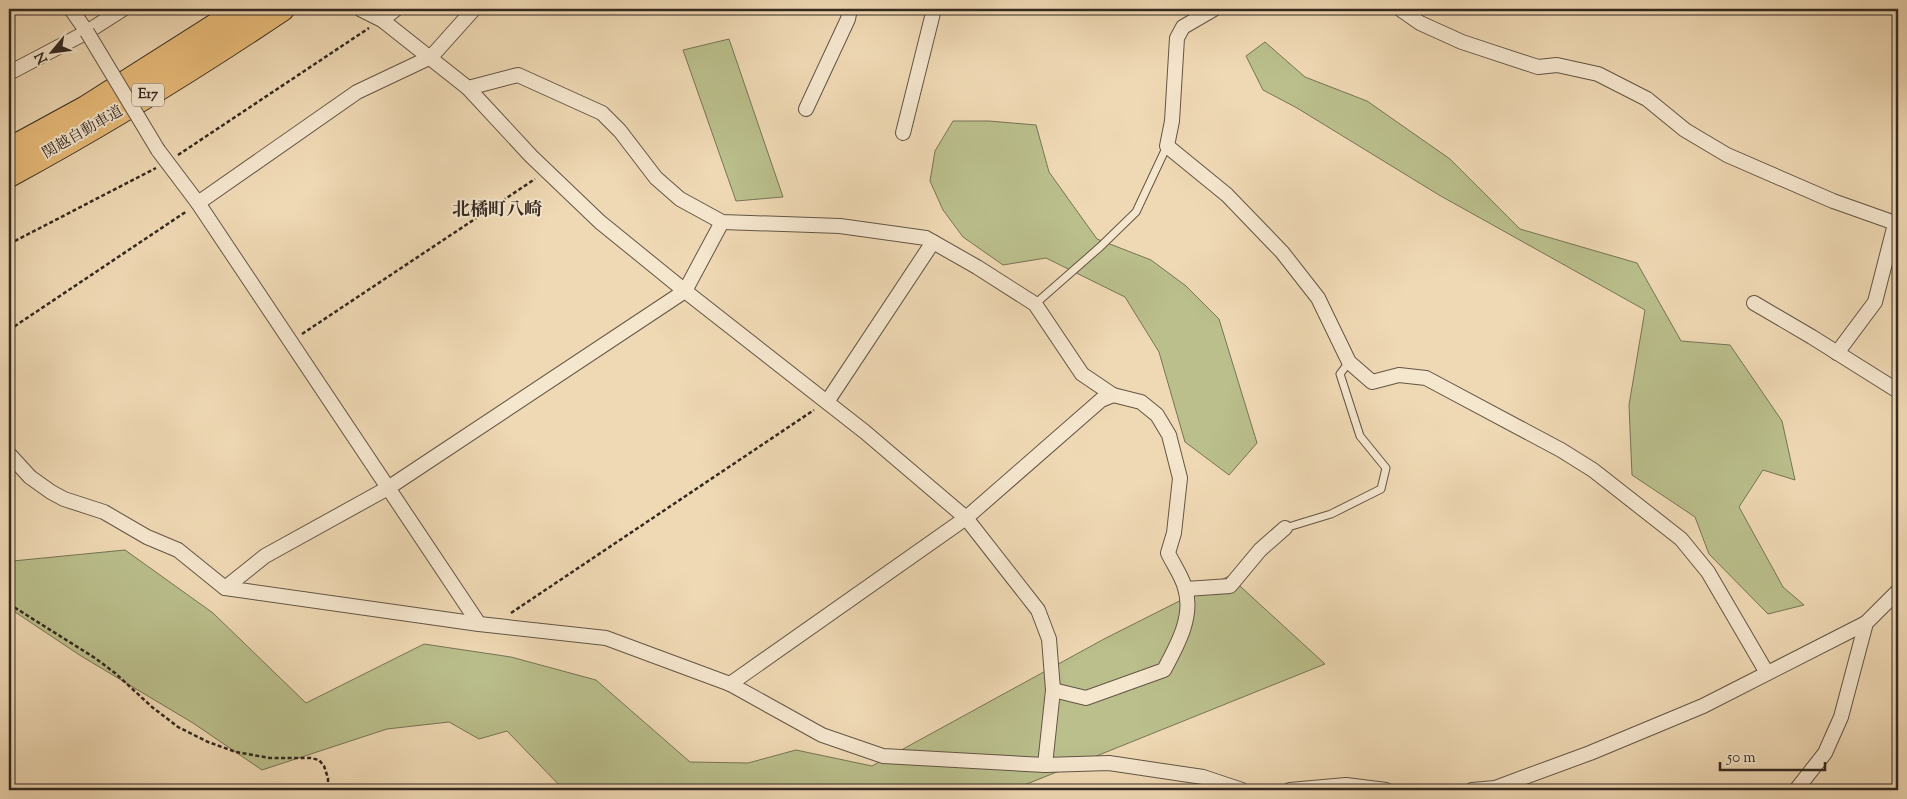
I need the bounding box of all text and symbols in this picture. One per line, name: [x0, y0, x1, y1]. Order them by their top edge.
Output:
north arrow: [28, 28, 78, 78]
text: N: [31, 48, 54, 67]
road number: E17: [132, 84, 164, 106]
street label: 関越自動車道: [39, 101, 127, 165]
district label: 北橘町八崎: [452, 198, 542, 224]
scale bar: [1720, 739, 1824, 771]
text: 50 m: [1726, 748, 1756, 769]

